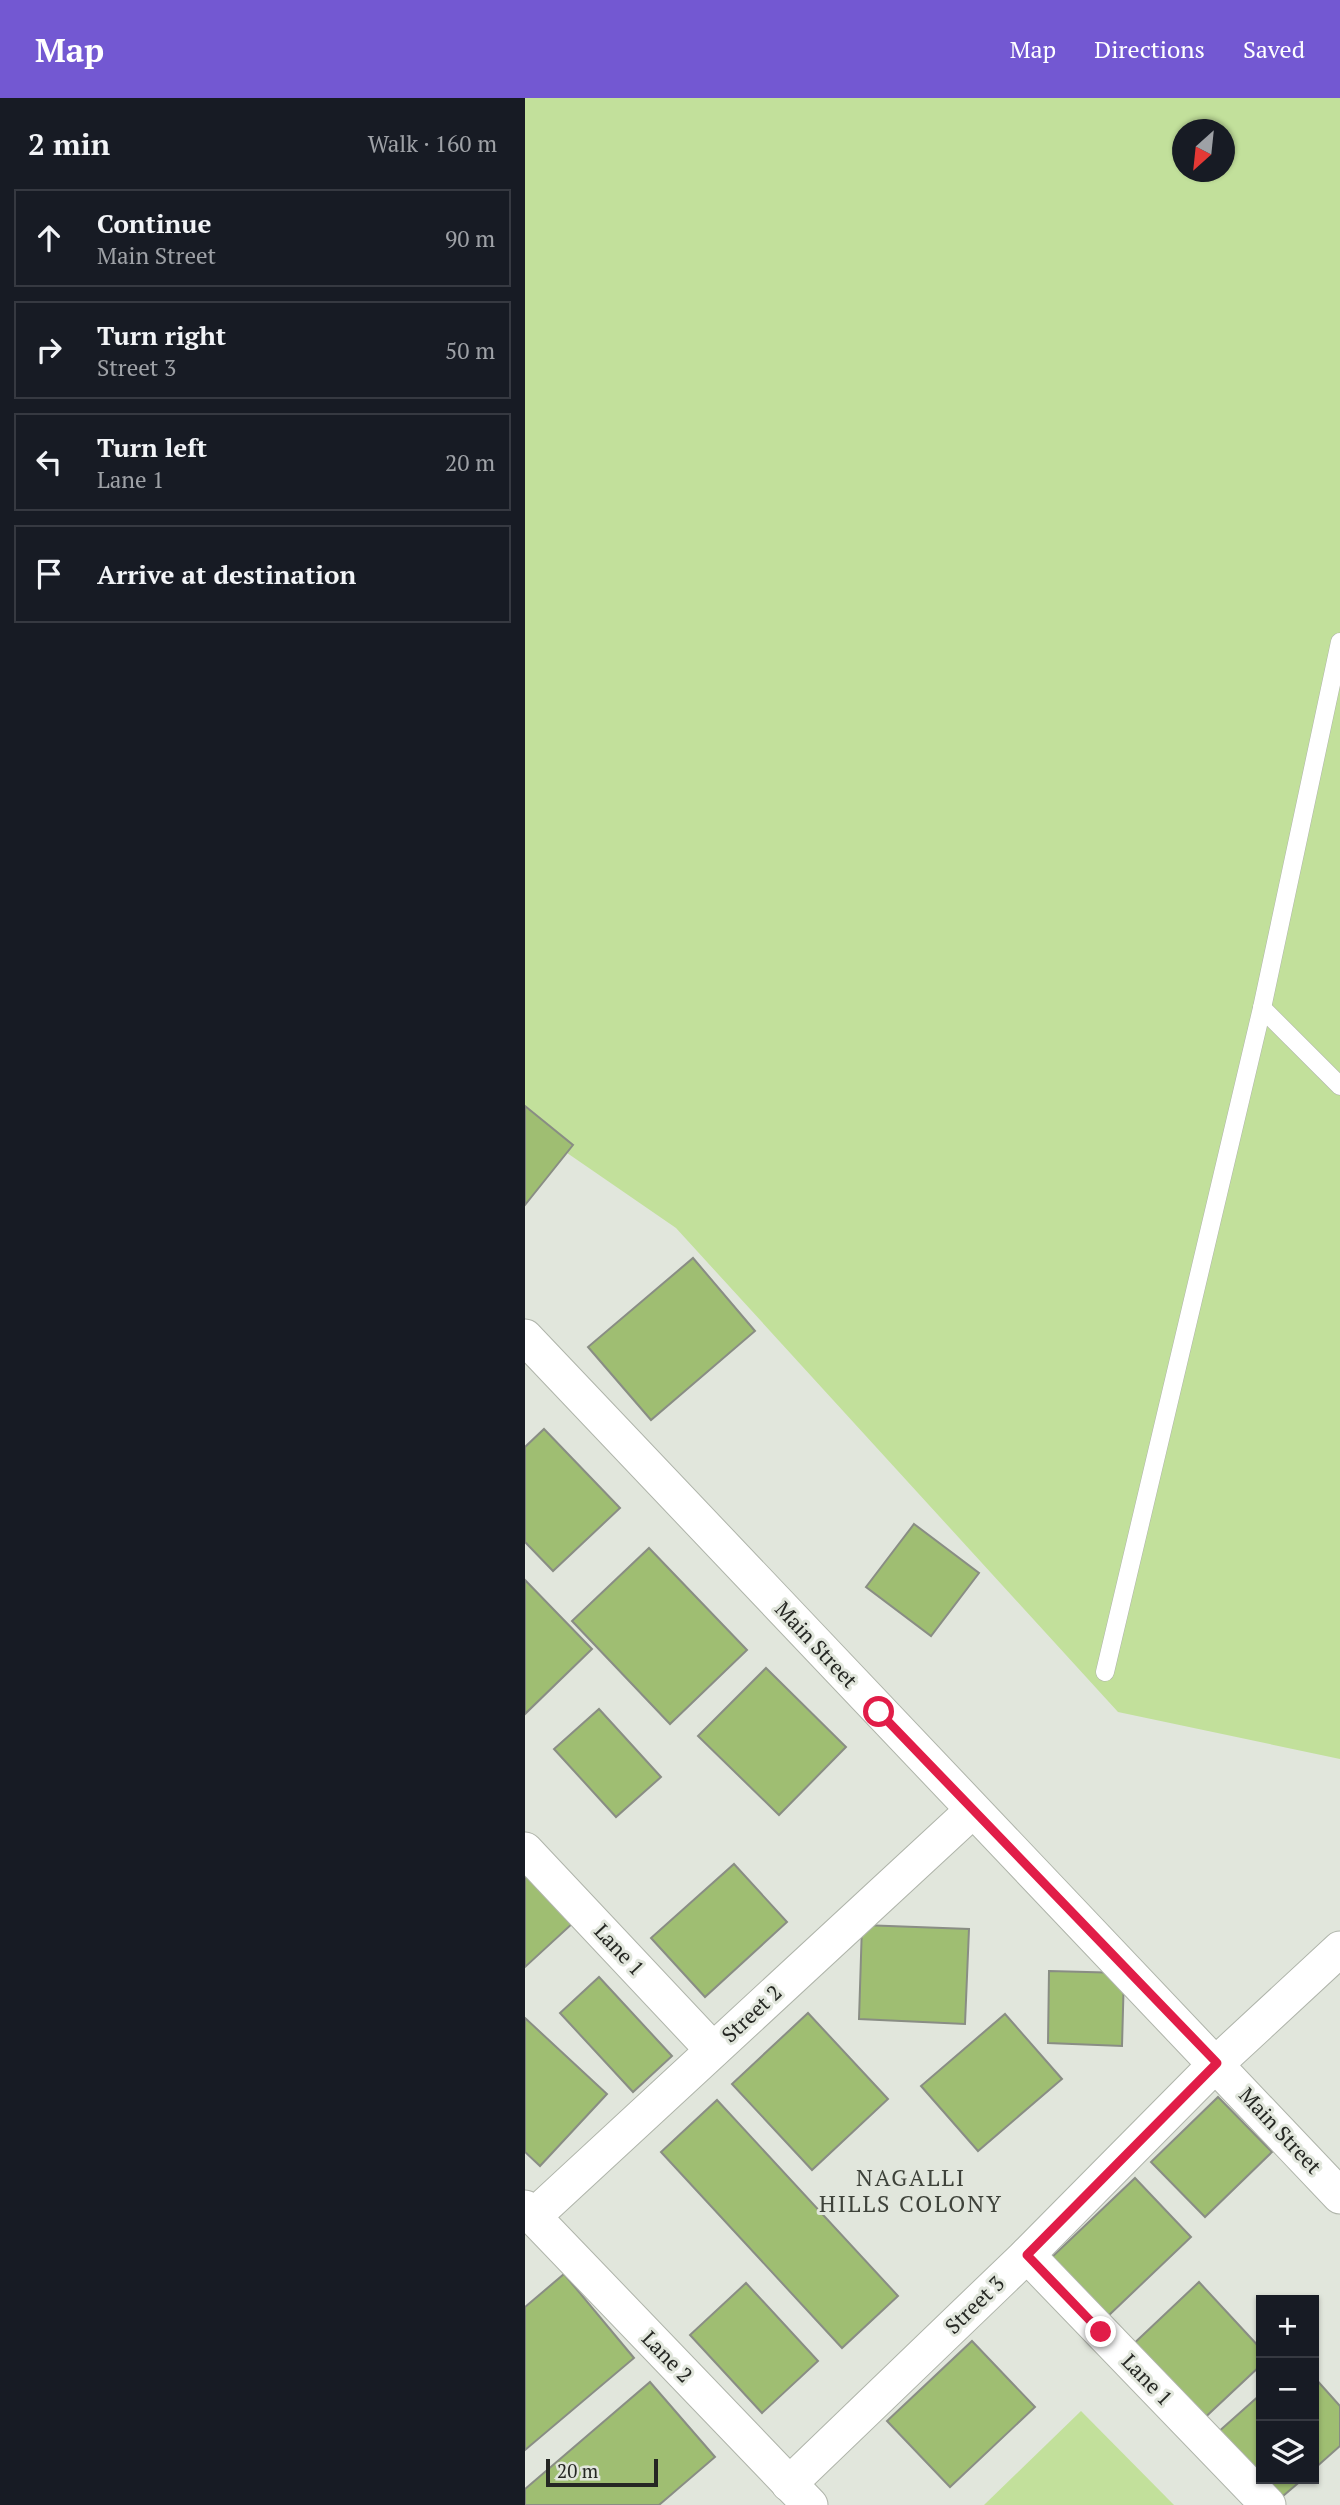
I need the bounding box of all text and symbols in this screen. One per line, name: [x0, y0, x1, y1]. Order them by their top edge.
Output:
text: Map: [35, 28, 104, 71]
text: Map: [1010, 33, 1056, 65]
text: Directions: [1094, 33, 1205, 65]
text: Saved: [1243, 33, 1305, 65]
north arrow: [1172, 119, 1235, 182]
text: 2 min: [28, 124, 110, 164]
text: Walk · 160 m: [368, 128, 497, 159]
text: Continue: [97, 206, 211, 240]
icon: ahead: [30, 219, 68, 257]
text: 90 m: [445, 223, 495, 254]
text: Main Street: [97, 240, 216, 271]
text: Turn right: [97, 318, 226, 352]
icon: right: [30, 331, 68, 369]
text: 50 m: [445, 335, 495, 366]
text: Street 3: [97, 352, 176, 383]
text: Turn left: [97, 430, 207, 464]
icon: left: [30, 443, 68, 481]
text: 20 m: [445, 447, 495, 478]
text: Lane 1: [97, 464, 164, 495]
icon: arrive: [30, 555, 68, 593]
text: Arrive at destination: [97, 557, 356, 591]
street label: Main Street: [769, 1595, 864, 1694]
route start: [863, 1696, 894, 1727]
street label: Lane 1: [589, 1917, 651, 1981]
street label: Street 2: [715, 1978, 787, 2048]
street label: Main Street: [1233, 2081, 1328, 2180]
district label: NAGALLI HILLS COLONY: [819, 2162, 1003, 2219]
street label: Street 3: [939, 2269, 1010, 2339]
map controls: [1256, 2295, 1319, 2484]
button: +: [1256, 2295, 1319, 2358]
route end: [1085, 2316, 1116, 2347]
street label: Lane 2: [636, 2324, 699, 2388]
street label: Lane 1: [1116, 2347, 1179, 2411]
button: −: [1256, 2358, 1319, 2421]
button: layers: [1256, 2421, 1319, 2484]
scale bar: [546, 2456, 658, 2488]
text: 20 m: [557, 2458, 598, 2483]

